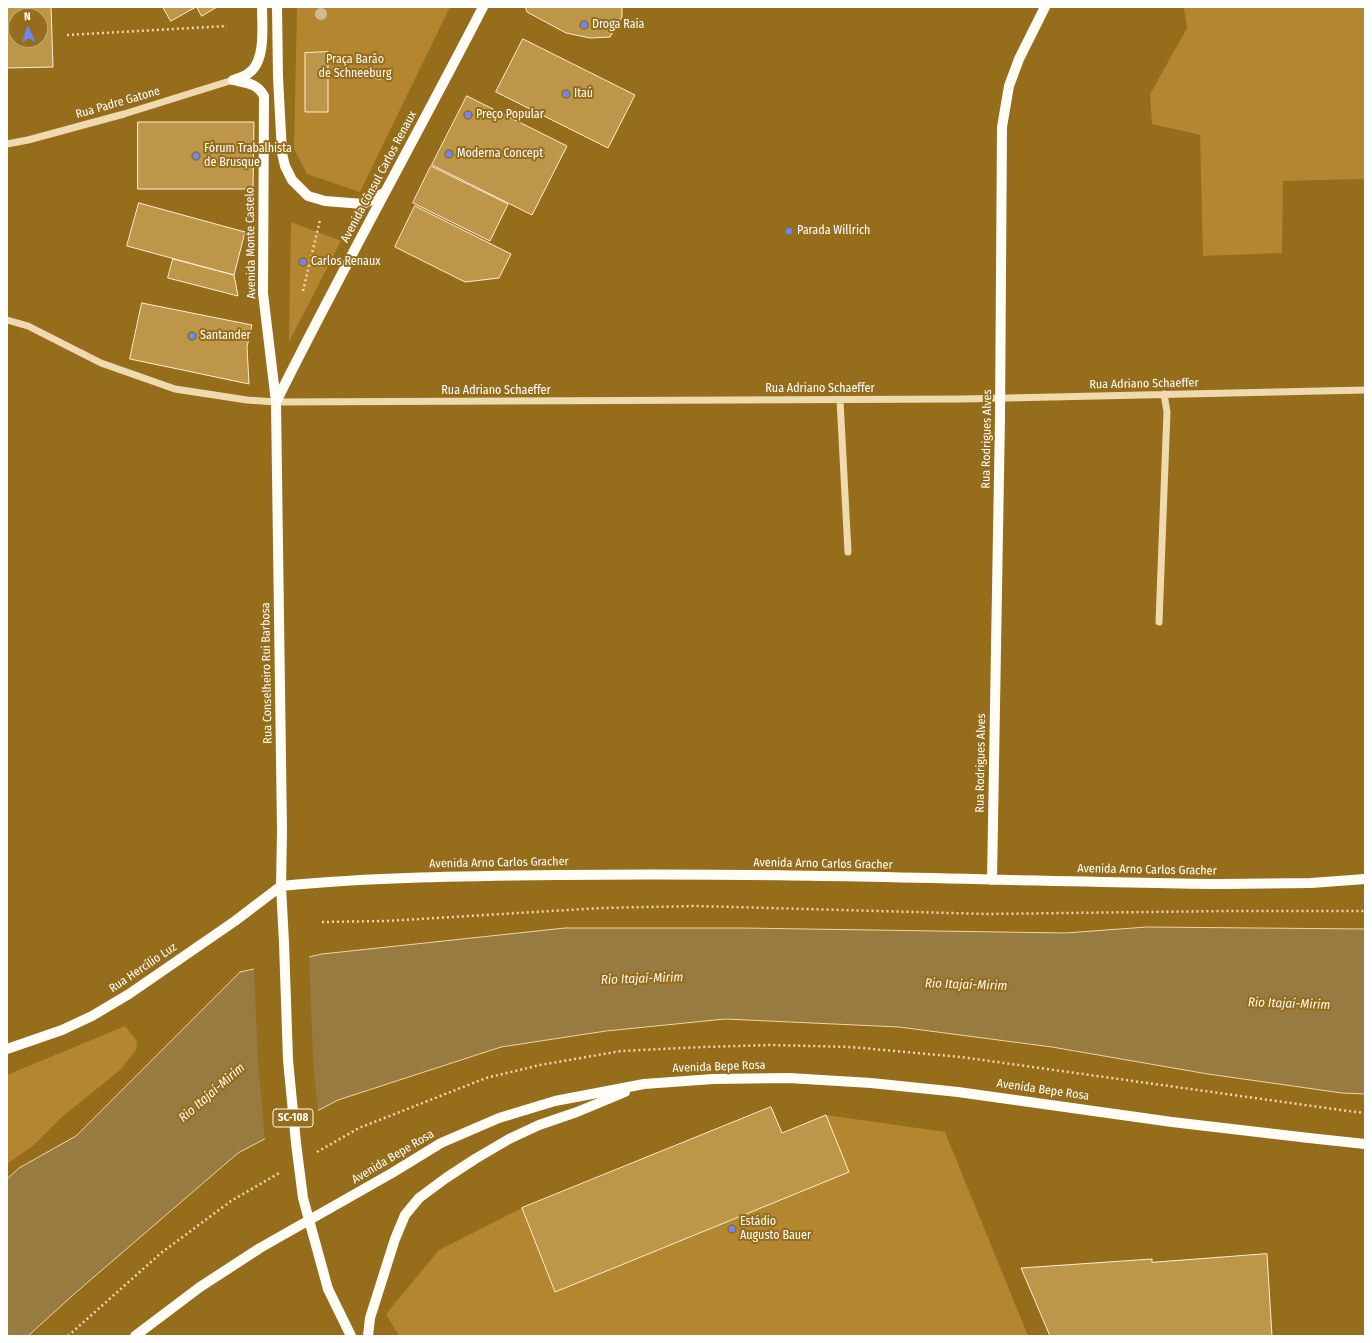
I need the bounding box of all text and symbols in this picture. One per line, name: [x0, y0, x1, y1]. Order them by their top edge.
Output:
north arrow: [8, 8, 48, 48]
text: N: [24, 10, 31, 23]
place label: Droga Raia: [592, 18, 644, 32]
marker: Droga Raia: [579, 20, 589, 30]
park label: Praça Barão de Schneeburg: [318, 53, 392, 81]
street label: Rua Padre Gatone: [74, 84, 162, 122]
place label: Itaú: [574, 87, 593, 101]
marker: Itaú: [561, 89, 571, 99]
place label: Preço Popular: [476, 108, 544, 122]
street label: Avenida Cônsul Carlos Renaux: [338, 109, 420, 245]
marker: Preço Popular: [463, 110, 473, 120]
place label: Fórum Trabalhista de Brusque: [204, 142, 292, 170]
place label: Moderna Concept: [457, 147, 543, 161]
marker: Moderna Concept: [444, 149, 454, 159]
marker: Fórum Trabalhista de Brusque: [191, 151, 201, 161]
street label: Avenida Monte Castelo: [243, 187, 259, 299]
place label: Parada Willrich: [797, 224, 870, 238]
marker: Parada Willrich: [784, 226, 794, 236]
place label: Carlos Renaux: [311, 255, 380, 269]
marker: Carlos Renaux: [298, 257, 308, 267]
place label: Santander: [200, 329, 251, 343]
marker: Santander: [187, 331, 197, 341]
street label: Rua Adriano Schaeffer: [1089, 376, 1199, 392]
street label: Rua Adriano Schaeffer: [765, 382, 875, 396]
street label: Rua Adriano Schaeffer: [441, 384, 551, 398]
street label: Rua Rodrigues Alves: [979, 389, 995, 489]
street label: Rua Conselheiro Rui Barbosa: [259, 602, 275, 744]
street label: Rua Rodrigues Alves: [973, 713, 989, 813]
street label: Avenida Arno Carlos Gracher: [429, 855, 569, 871]
street label: Avenida Arno Carlos Gracher: [753, 856, 893, 872]
street label: Avenida Arno Carlos Gracher: [1077, 862, 1217, 878]
street label: Rua Hercílio Luz: [107, 940, 179, 996]
water label: Rio Itajaí-Mirim: [601, 970, 683, 988]
water label: Rio Itajaí-Mirim: [925, 976, 1007, 994]
water label: Rio Itajaí-Mirim: [1248, 995, 1330, 1013]
street label: Avenida Bepe Rosa: [672, 1058, 766, 1076]
water label: Rio Itajaí-Mirim: [176, 1060, 248, 1126]
street label: Avenida Bepe Rosa: [996, 1076, 1090, 1104]
road number: SC-108: [273, 1109, 313, 1127]
street label: Avenida Bepe Rosa: [349, 1127, 437, 1187]
place label: Estádio Augusto Bauer: [740, 1215, 811, 1243]
marker: Estádio Augusto Bauer: [727, 1224, 737, 1234]

